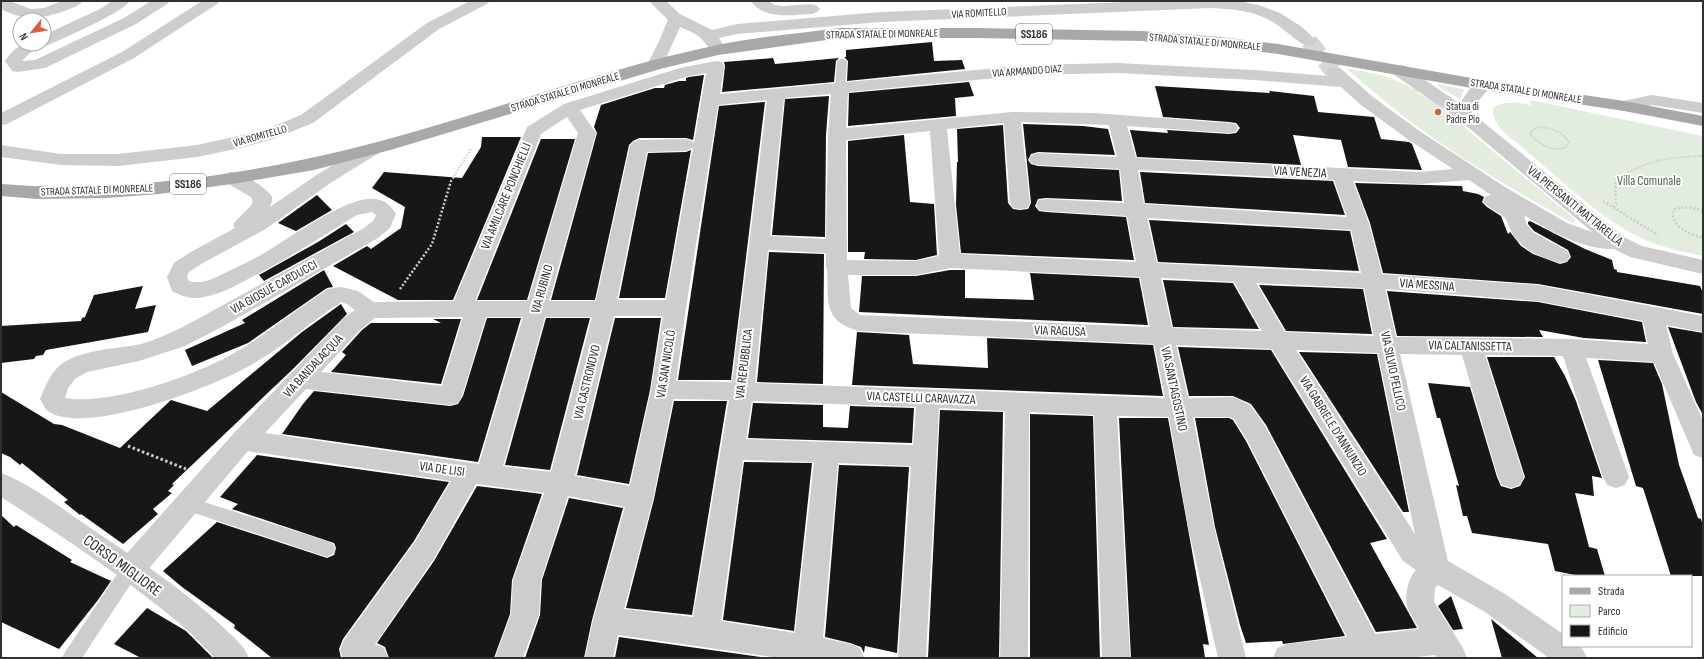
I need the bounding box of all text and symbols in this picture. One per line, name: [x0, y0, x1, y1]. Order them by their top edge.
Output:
street label: VIA ROMITELLO: [951, 5, 1007, 21]
north arrow: [12, 12, 52, 52]
road number: SS186: [1016, 24, 1052, 44]
street label: STRADA STATALE DI MONREALE: [826, 27, 938, 41]
text: N: [17, 31, 31, 43]
street label: STRADA STATALE DI MONREALE: [1148, 31, 1262, 53]
street label: VIA ARMANDO DIAZ: [992, 62, 1063, 80]
street label: STRADA STATALE DI MONREALE: [509, 69, 621, 115]
street label: STRADA STATALE DI MONREALE: [1470, 76, 1582, 106]
place label: Statua di Padre Pio: [1446, 100, 1480, 126]
marker: Statua di Padre Pio: [1433, 107, 1443, 117]
street label: VIA ROMITELLO: [232, 122, 288, 150]
street label: VIA AMILCARE PONCHIELLI: [477, 140, 535, 252]
street label: VIA VENEZIA: [1273, 163, 1327, 181]
street label: VIA PIERSANTI MATTARELLA: [1524, 163, 1626, 250]
park label: Villa Comunale: [1617, 173, 1681, 189]
road number: SS186: [170, 174, 206, 194]
street label: STRADA STATALE DI MONREALE: [41, 182, 153, 198]
street label: VIA GIOSUÈ CARDUCCI: [228, 257, 320, 317]
street label: VIA RUBINO: [527, 263, 557, 315]
street label: VIA MESSINA: [1399, 275, 1455, 295]
street label: VIA RAGUSA: [1034, 322, 1086, 340]
street label: VIA REPUBBLICA: [732, 328, 756, 400]
street label: VIA SAN NICOLÒ: [653, 329, 679, 399]
street label: VIA SILVIO PELLICO: [1377, 330, 1409, 412]
street label: VIA BANDALACQUA: [280, 331, 347, 401]
street label: VIA CALTANISSETTA: [1428, 337, 1512, 355]
street label: VIA CASTRONOVO: [570, 343, 604, 421]
street label: VIA SANT'AGOSTINO: [1157, 345, 1191, 433]
street label: VIA GABRIELE D'ANNUNZIO: [1296, 373, 1370, 479]
street label: VIA CASTELLI CARAVAZZA: [866, 388, 976, 408]
street label: VIA DE LISI: [418, 458, 466, 480]
street label: CORSO MIGLIORE: [79, 531, 165, 601]
legend: [1562, 575, 1692, 647]
text: Strada: [1598, 584, 1625, 599]
text: Parco: [1598, 604, 1621, 619]
text: Edificio: [1598, 624, 1627, 639]

